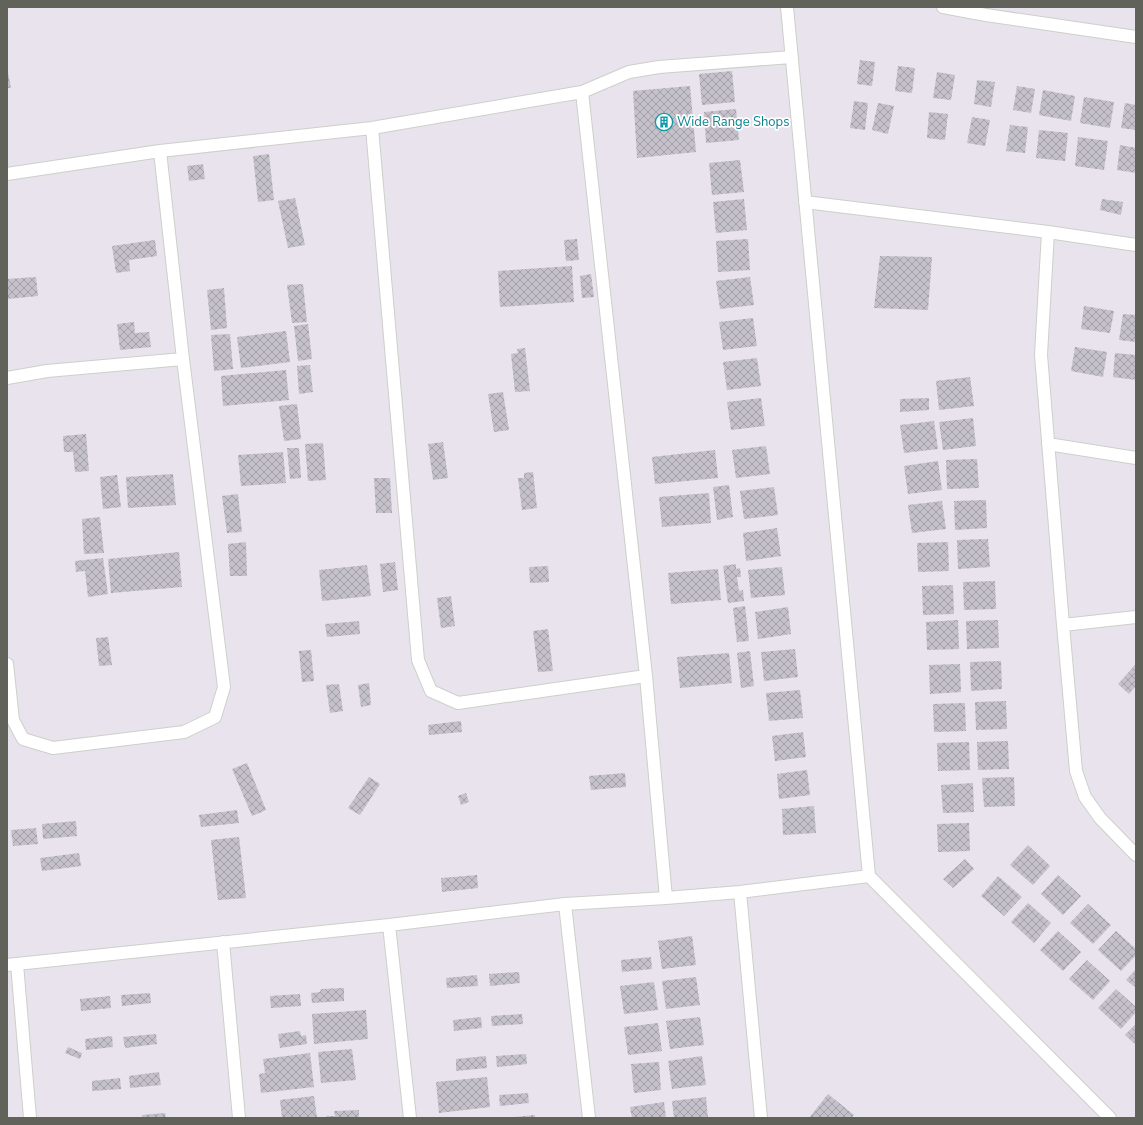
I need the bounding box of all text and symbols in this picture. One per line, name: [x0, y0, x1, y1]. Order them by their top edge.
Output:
building icon: Wide Range Shops: [654, 112, 674, 132]
place label: Wide Range Shops: [677, 113, 789, 131]

